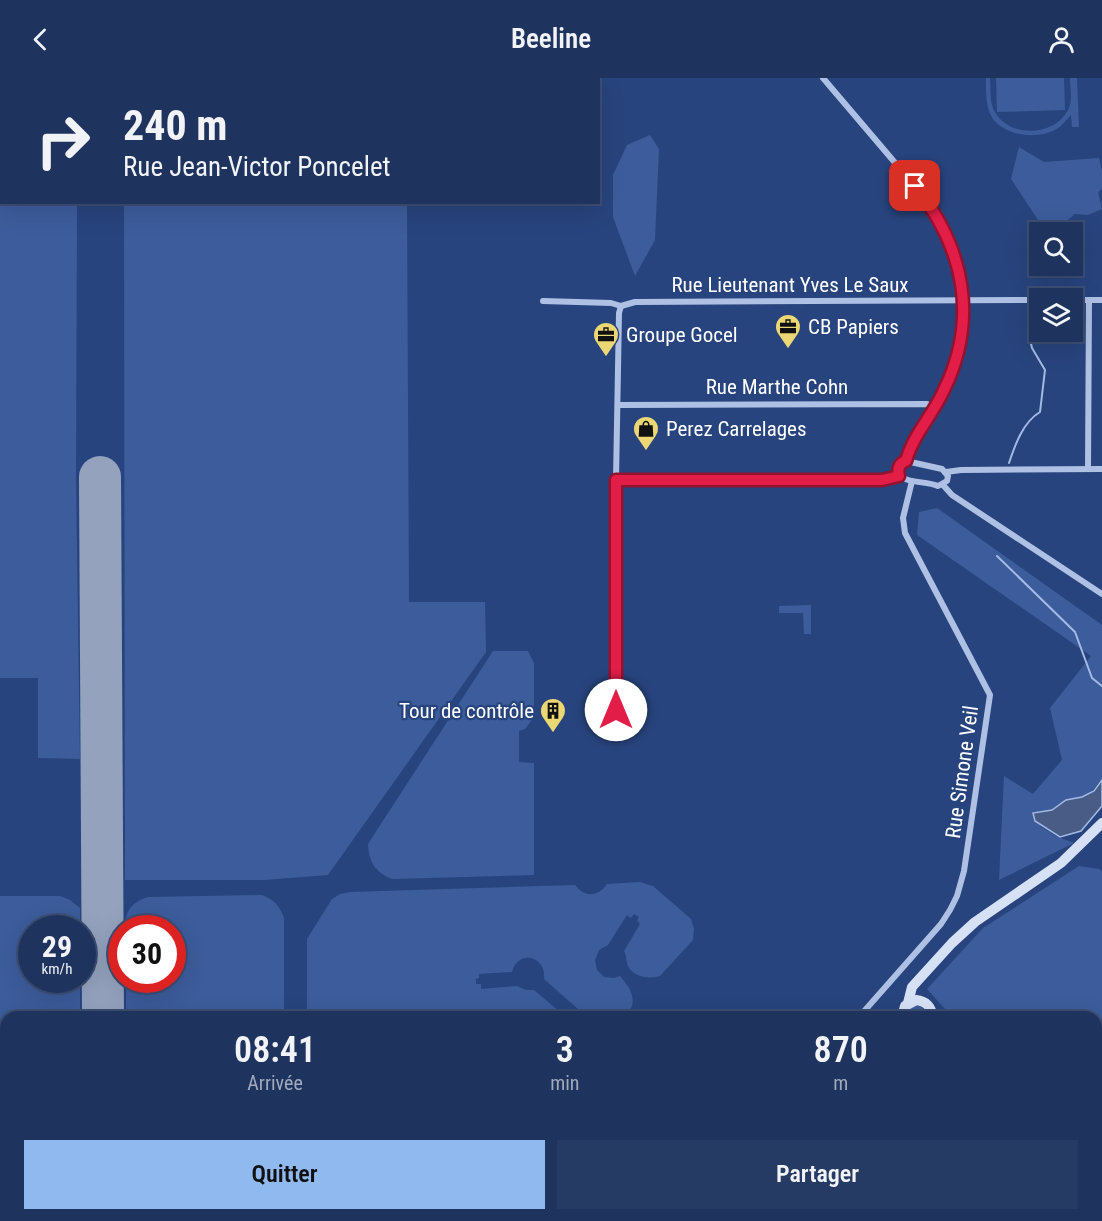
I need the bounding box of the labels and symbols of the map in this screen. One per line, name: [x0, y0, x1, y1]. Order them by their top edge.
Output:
pin: [889, 160, 940, 211]
street label: Rue Lieutenant Yves Le Saux: [671, 273, 909, 297]
office icon: CB Papiers: [773, 312, 803, 350]
place label: CB Papiers: [808, 315, 899, 339]
office icon: Groupe Gocel: [591, 320, 621, 358]
place label: Groupe Gocel: [626, 323, 738, 347]
street label: Rue Marthe Cohn: [706, 375, 848, 399]
shop icon: Perez Carrelages: [631, 414, 661, 452]
place label: Perez Carrelages: [666, 417, 807, 441]
position arrow: [584, 678, 648, 742]
building icon: Tour de contrôle: [538, 696, 568, 734]
place label: Tour de contrôle: [399, 699, 534, 723]
street label: Rue Simone Veil: [941, 704, 983, 840]
speed limit sign: 30: [108, 915, 186, 993]

